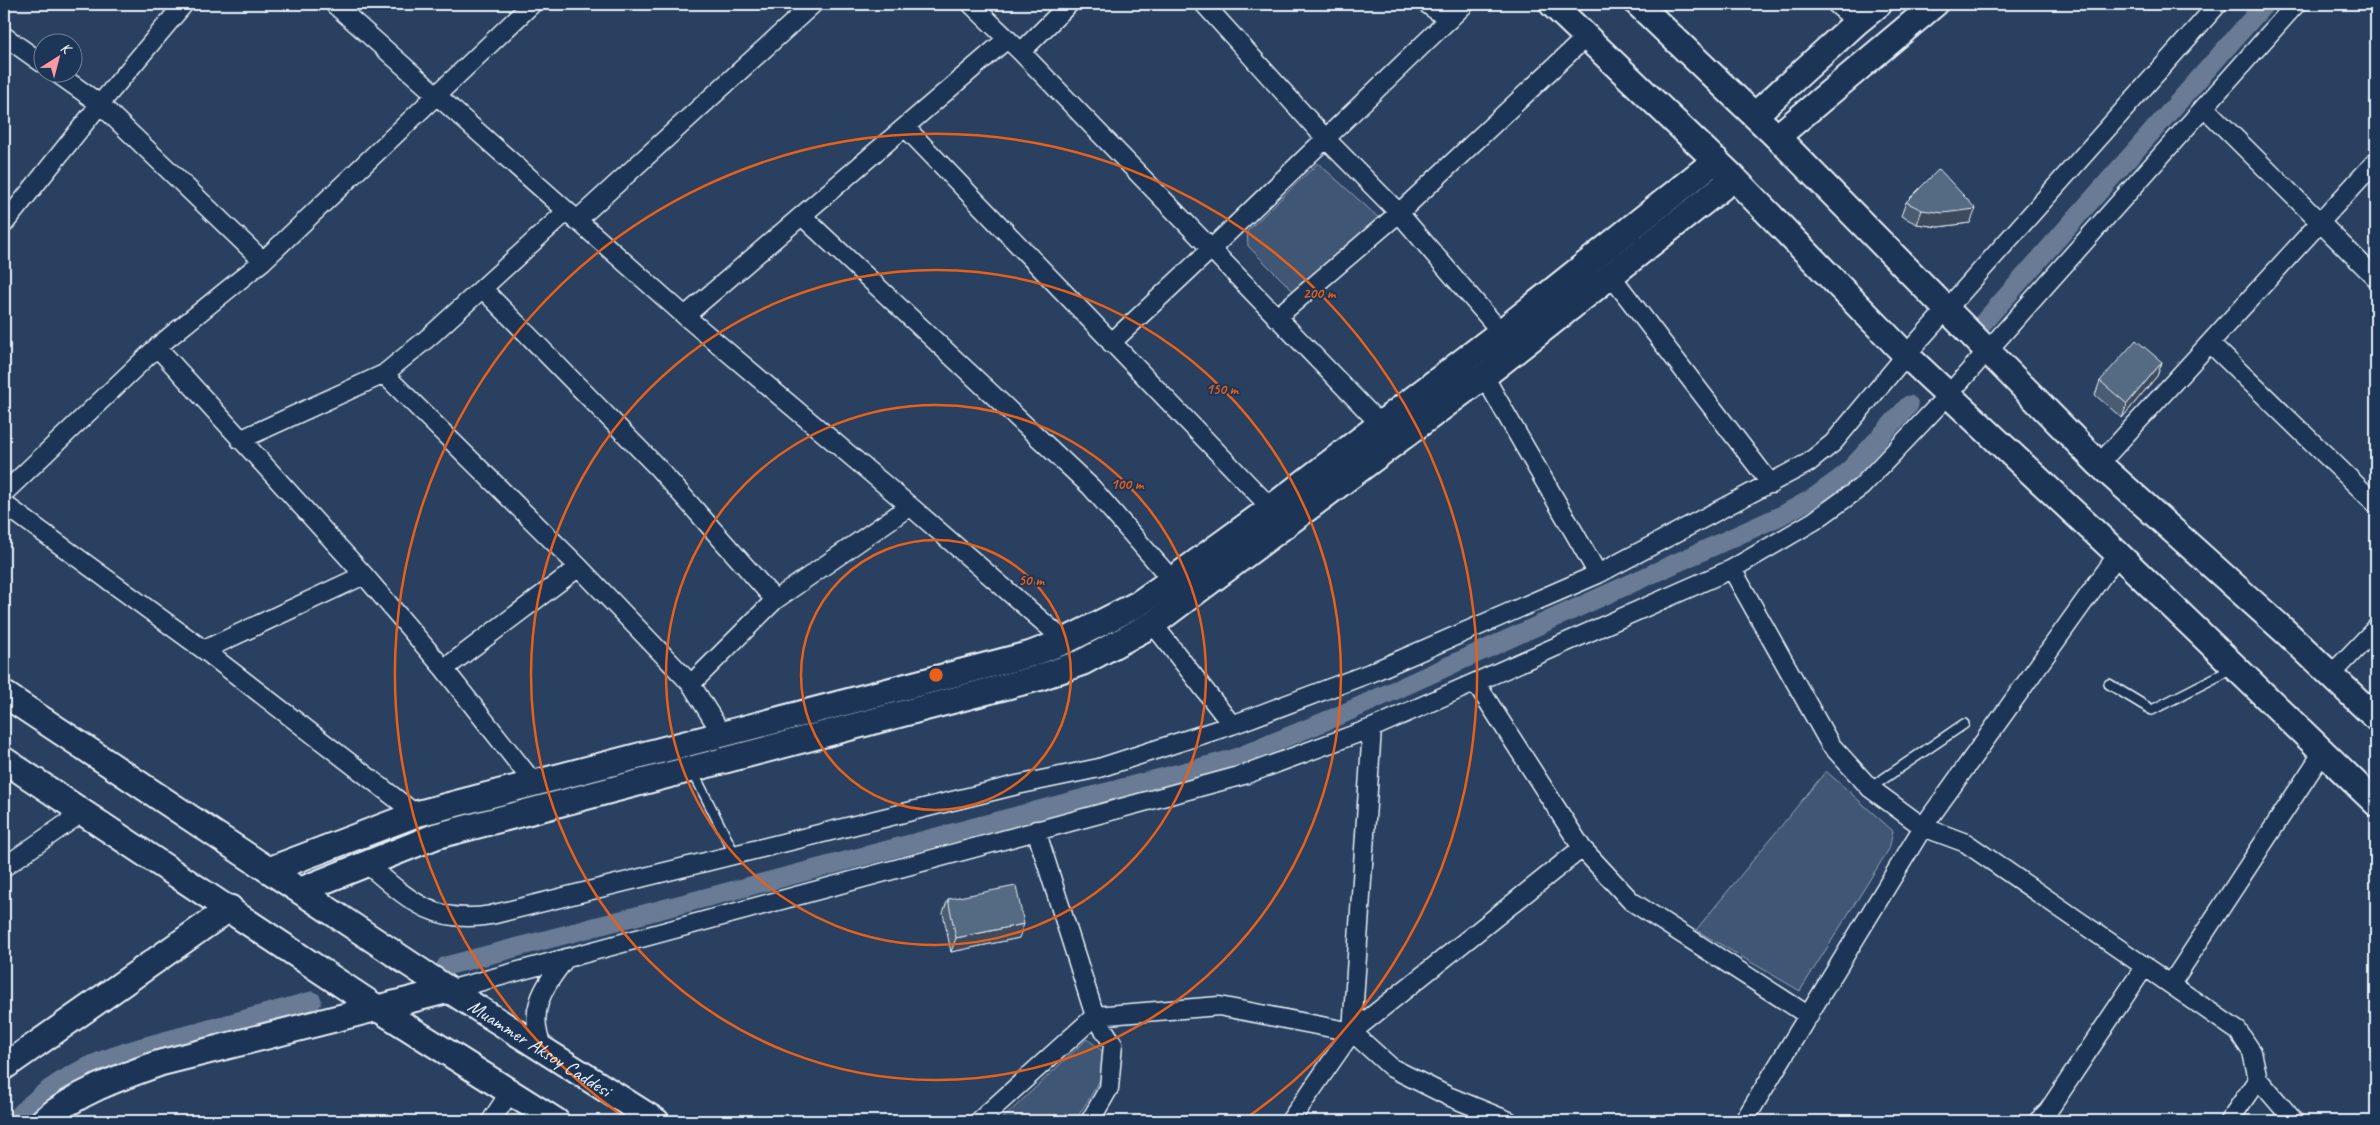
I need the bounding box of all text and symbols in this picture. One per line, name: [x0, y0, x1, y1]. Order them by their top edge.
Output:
north arrow: [32, 32, 82, 82]
text: K: [57, 39, 76, 59]
text: 200 m: [1303, 284, 1337, 303]
text: 150 m: [1206, 380, 1240, 399]
text: 100 m: [1111, 475, 1145, 494]
text: 50 m: [1018, 571, 1045, 590]
centre of rings: [927, 666, 945, 684]
street label: Muammer Aksoy Caddesi: [463, 993, 618, 1104]

